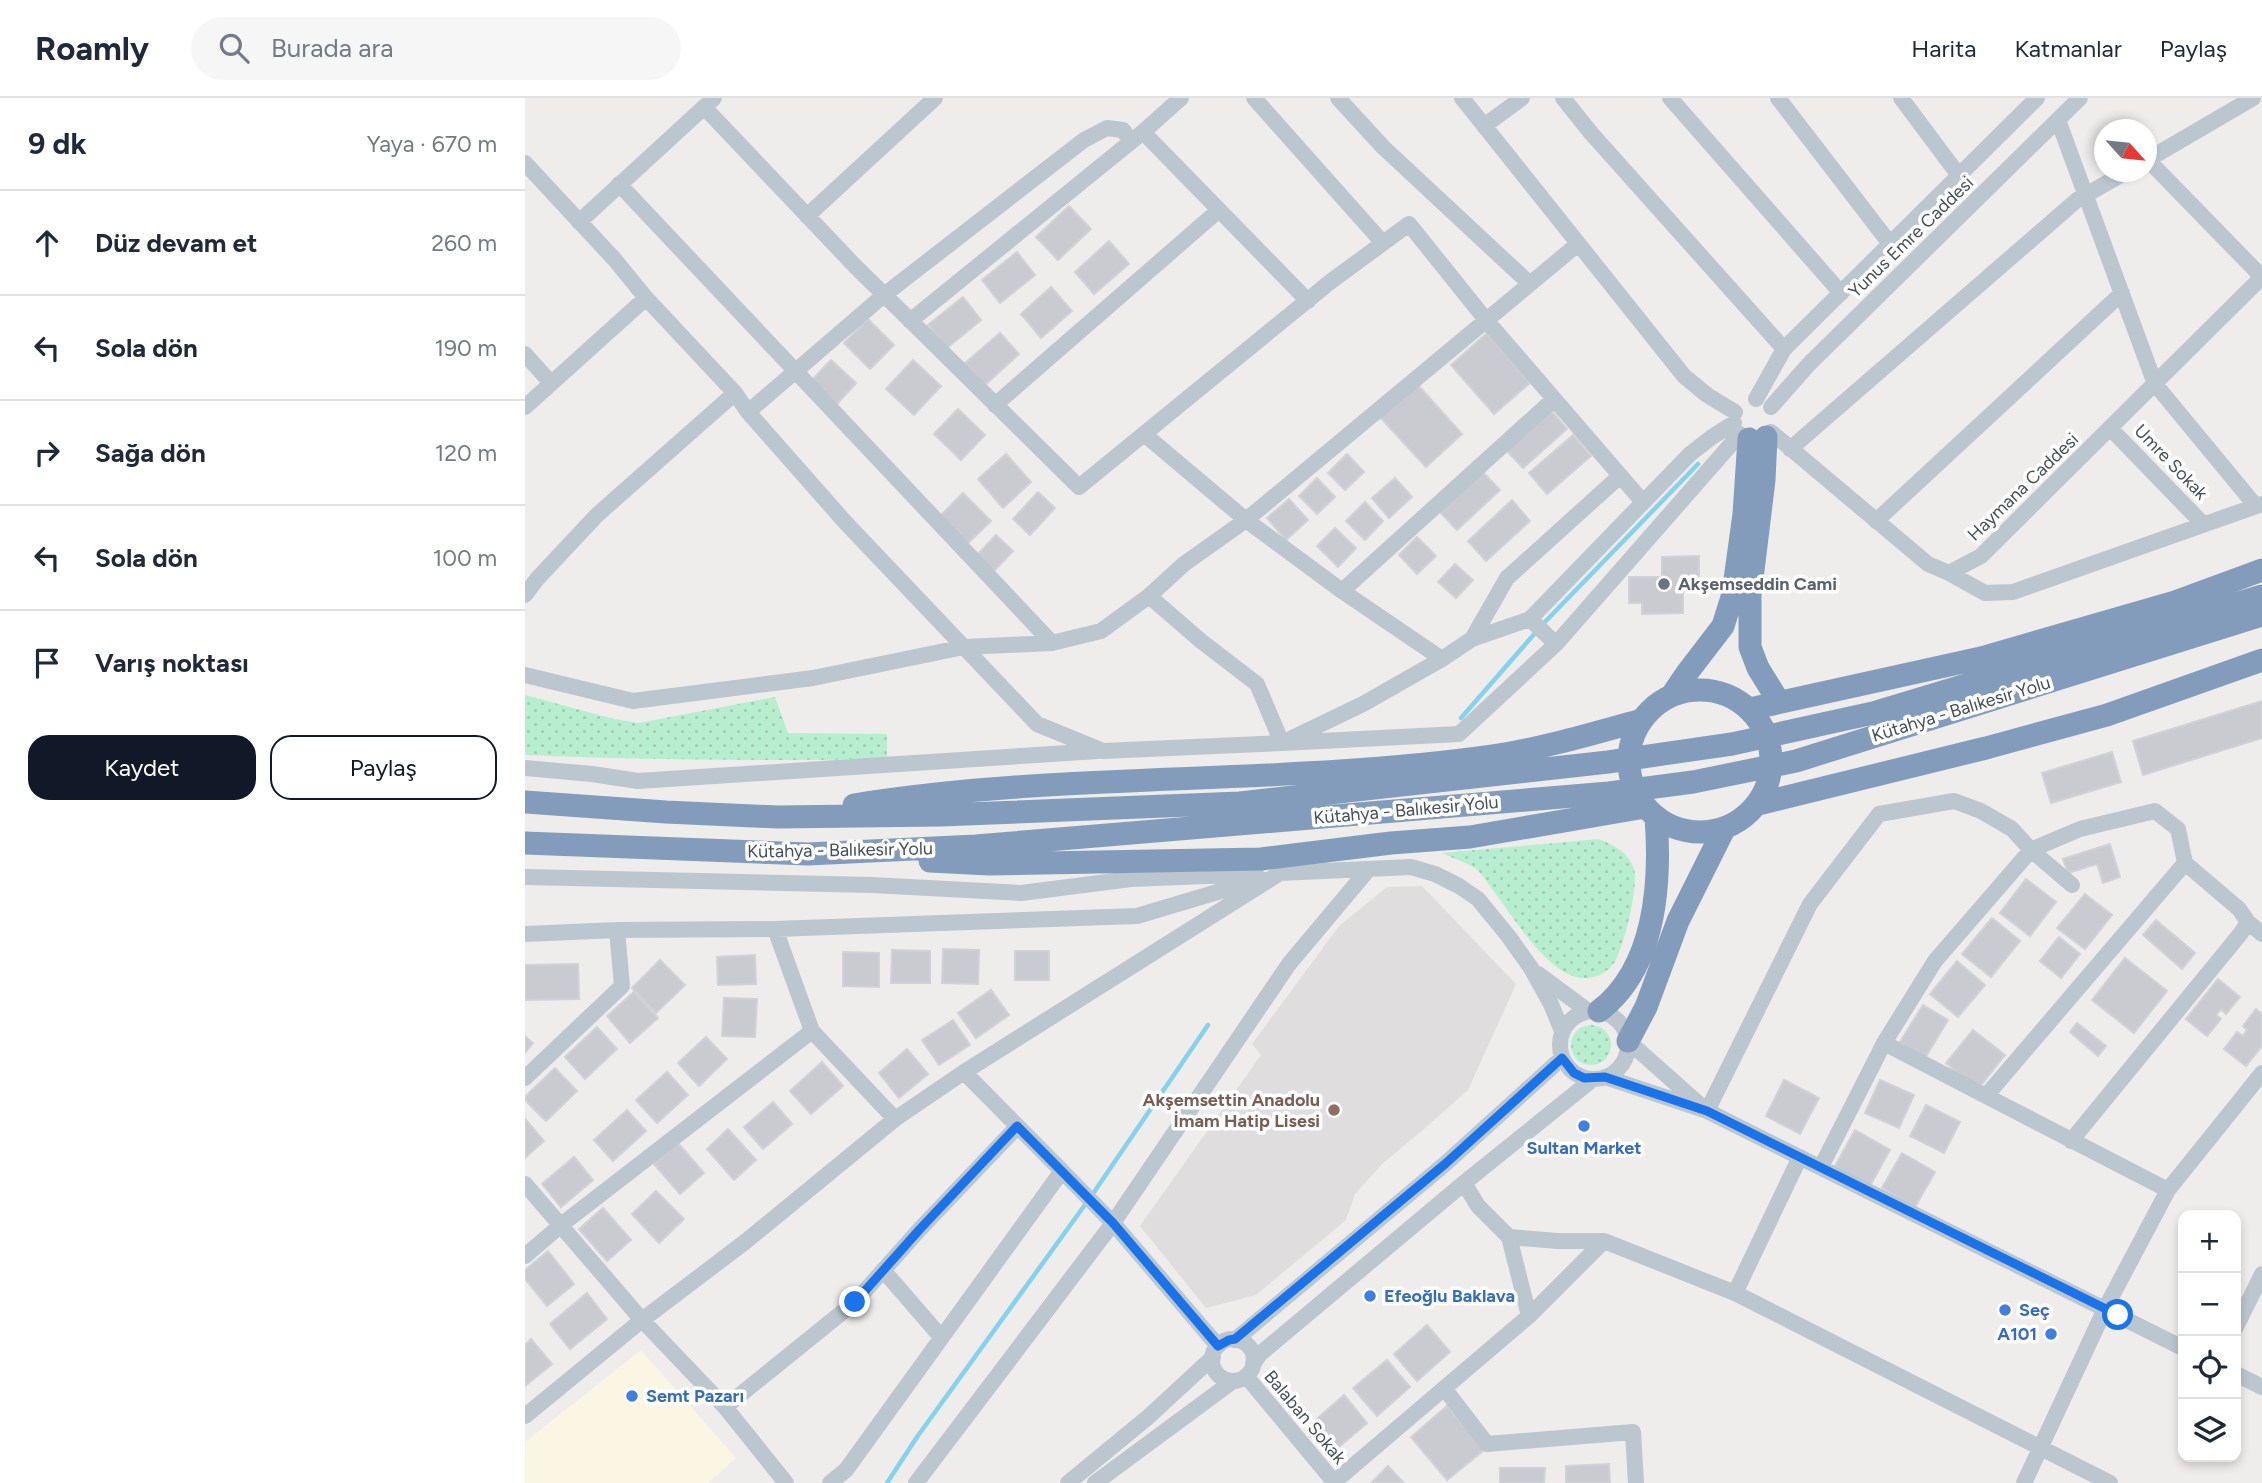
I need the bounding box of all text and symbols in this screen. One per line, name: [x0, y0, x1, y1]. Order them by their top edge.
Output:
search box: [191, 17, 681, 80]
text: Roamly: [35, 29, 149, 68]
icon: search: [215, 29, 253, 67]
text: Burada ara: [271, 32, 394, 64]
text: Harita: [1911, 34, 1976, 63]
text: Katmanlar: [2014, 34, 2122, 63]
text: Paylaş: [2160, 34, 2227, 63]
north arrow: [2094, 119, 2157, 182]
text: 9 dk: [28, 125, 87, 162]
text: Yaya · 670 m: [367, 130, 497, 158]
street label: Yunus Emre Caddesi: [1844, 172, 1978, 302]
icon: ahead: [28, 224, 66, 262]
text: Düz devam et: [95, 227, 257, 259]
text: 260 m: [431, 229, 497, 257]
icon: left: [28, 329, 66, 367]
text: Sola dön: [95, 332, 198, 364]
text: 190 m: [434, 334, 497, 362]
street label: Umre Sokak: [2130, 420, 2213, 504]
street label: Haymana Caddesi: [1963, 428, 2083, 546]
icon: right: [28, 434, 66, 472]
text: Sağa dön: [95, 437, 206, 469]
text: 120 m: [435, 439, 497, 467]
icon: left: [28, 539, 66, 577]
text: Sola dön: [95, 542, 198, 574]
text: 100 m: [433, 544, 497, 572]
place label: Akşemseddin Cami: [1678, 573, 1837, 595]
marker: Akşemseddin Cami: [1656, 576, 1672, 592]
icon: arrive: [28, 644, 66, 682]
text: Varış noktası: [95, 647, 249, 679]
street label: Kütahya - Balıkesir Yolu: [1869, 671, 2053, 747]
button: Kaydet: [28, 735, 256, 800]
button: Paylaş: [270, 735, 497, 800]
street label: Kütahya - Balıkesir Yolu: [1313, 791, 1499, 829]
street label: Kütahya - Balıkesir Yolu: [747, 837, 933, 863]
place label: Akşemsettin Anadolu İmam Hatip Lisesi: [1143, 1089, 1320, 1132]
marker: Akşemsettin Anadolu İmam Hatip Lisesi: [1326, 1102, 1342, 1118]
marker: Sultan Market: [1576, 1118, 1592, 1134]
place label: Sultan Market: [1526, 1137, 1642, 1159]
map controls: [2178, 1210, 2241, 1462]
button: +: [2178, 1210, 2241, 1273]
button: −: [2178, 1273, 2241, 1336]
place label: Efeoğlu Baklava: [1384, 1285, 1515, 1307]
route end: [839, 1286, 870, 1317]
marker: Efeoğlu Baklava: [1362, 1288, 1378, 1304]
place label: Seç: [2019, 1299, 2050, 1321]
route start: [2102, 1299, 2133, 1330]
marker: Seç: [1997, 1302, 2013, 1318]
place label: A101: [1997, 1323, 2037, 1345]
marker: A101: [2043, 1326, 2059, 1342]
button: locate: [2178, 1336, 2241, 1399]
street label: Balaban Sokak: [1259, 1366, 1351, 1469]
place label: Semt Pazarı: [646, 1385, 744, 1407]
marker: Semt Pazarı: [624, 1388, 640, 1404]
button: layers: [2178, 1399, 2241, 1462]

